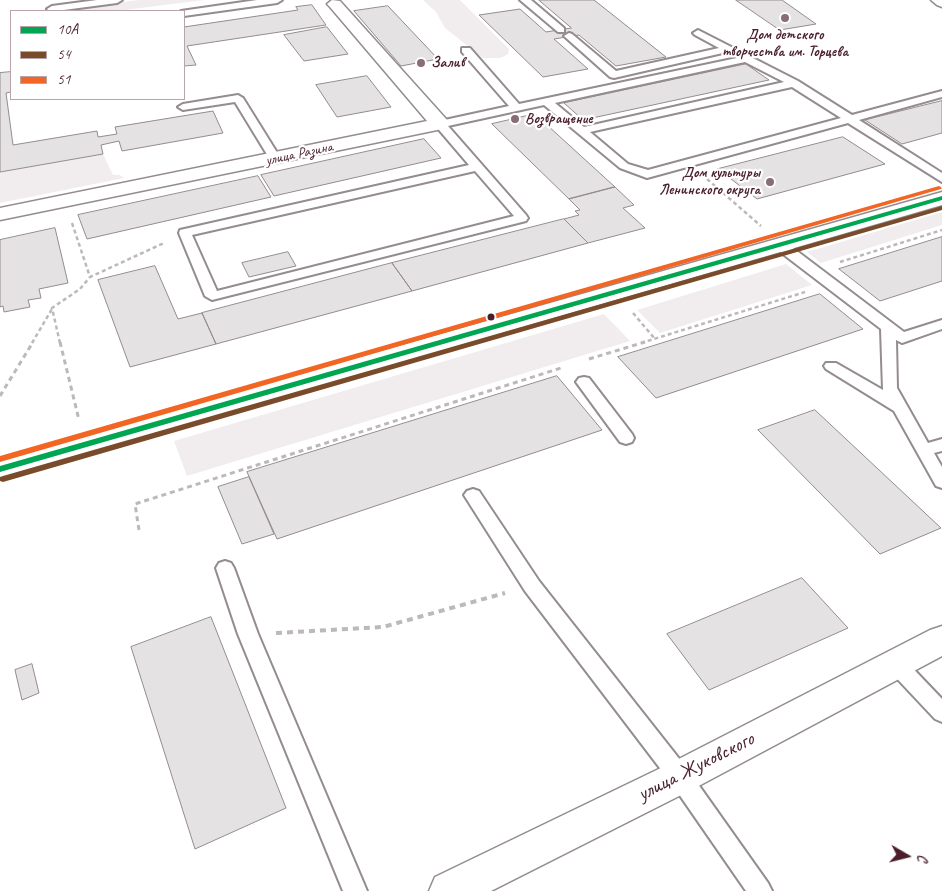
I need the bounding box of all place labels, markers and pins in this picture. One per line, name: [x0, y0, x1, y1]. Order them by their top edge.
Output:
marker: Дом детского творчества им. Торцева: [779, 12, 791, 24]
place label: Дом детского творчества им. Торцева: [722, 26, 848, 61]
place label: Залив: [431, 54, 465, 72]
marker: Залив: [415, 57, 427, 69]
place label: Возвращение: [525, 110, 593, 128]
marker: Возвращение: [509, 113, 521, 125]
place label: Дом культуры Ленинского округа: [659, 164, 760, 199]
marker: Дом культуры Ленинского округа: [764, 176, 776, 188]
unlabelled marker: [486, 312, 496, 322]

